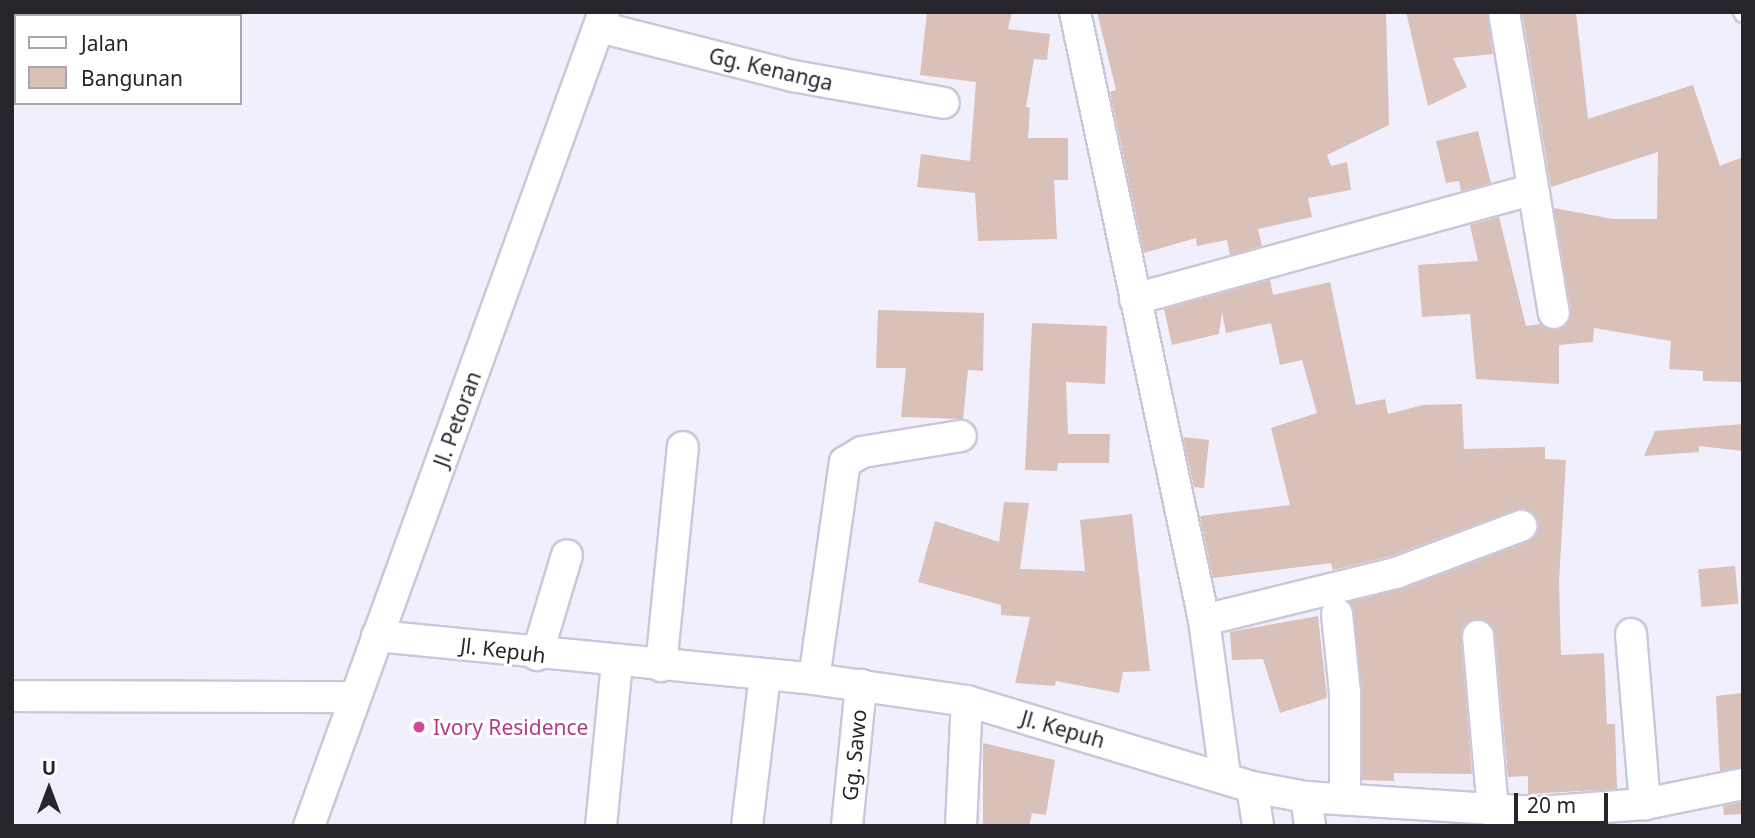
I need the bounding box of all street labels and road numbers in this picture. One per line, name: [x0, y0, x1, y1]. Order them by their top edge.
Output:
street label: Gg. Kenanga: [707, 42, 835, 96]
street label: Jl. Petoran: [428, 368, 486, 470]
street label: Jl. Kepuh: [459, 632, 547, 668]
street label: Jl. Kepuh: [1018, 705, 1108, 753]
street label: Gg. Sawo: [837, 708, 871, 802]

